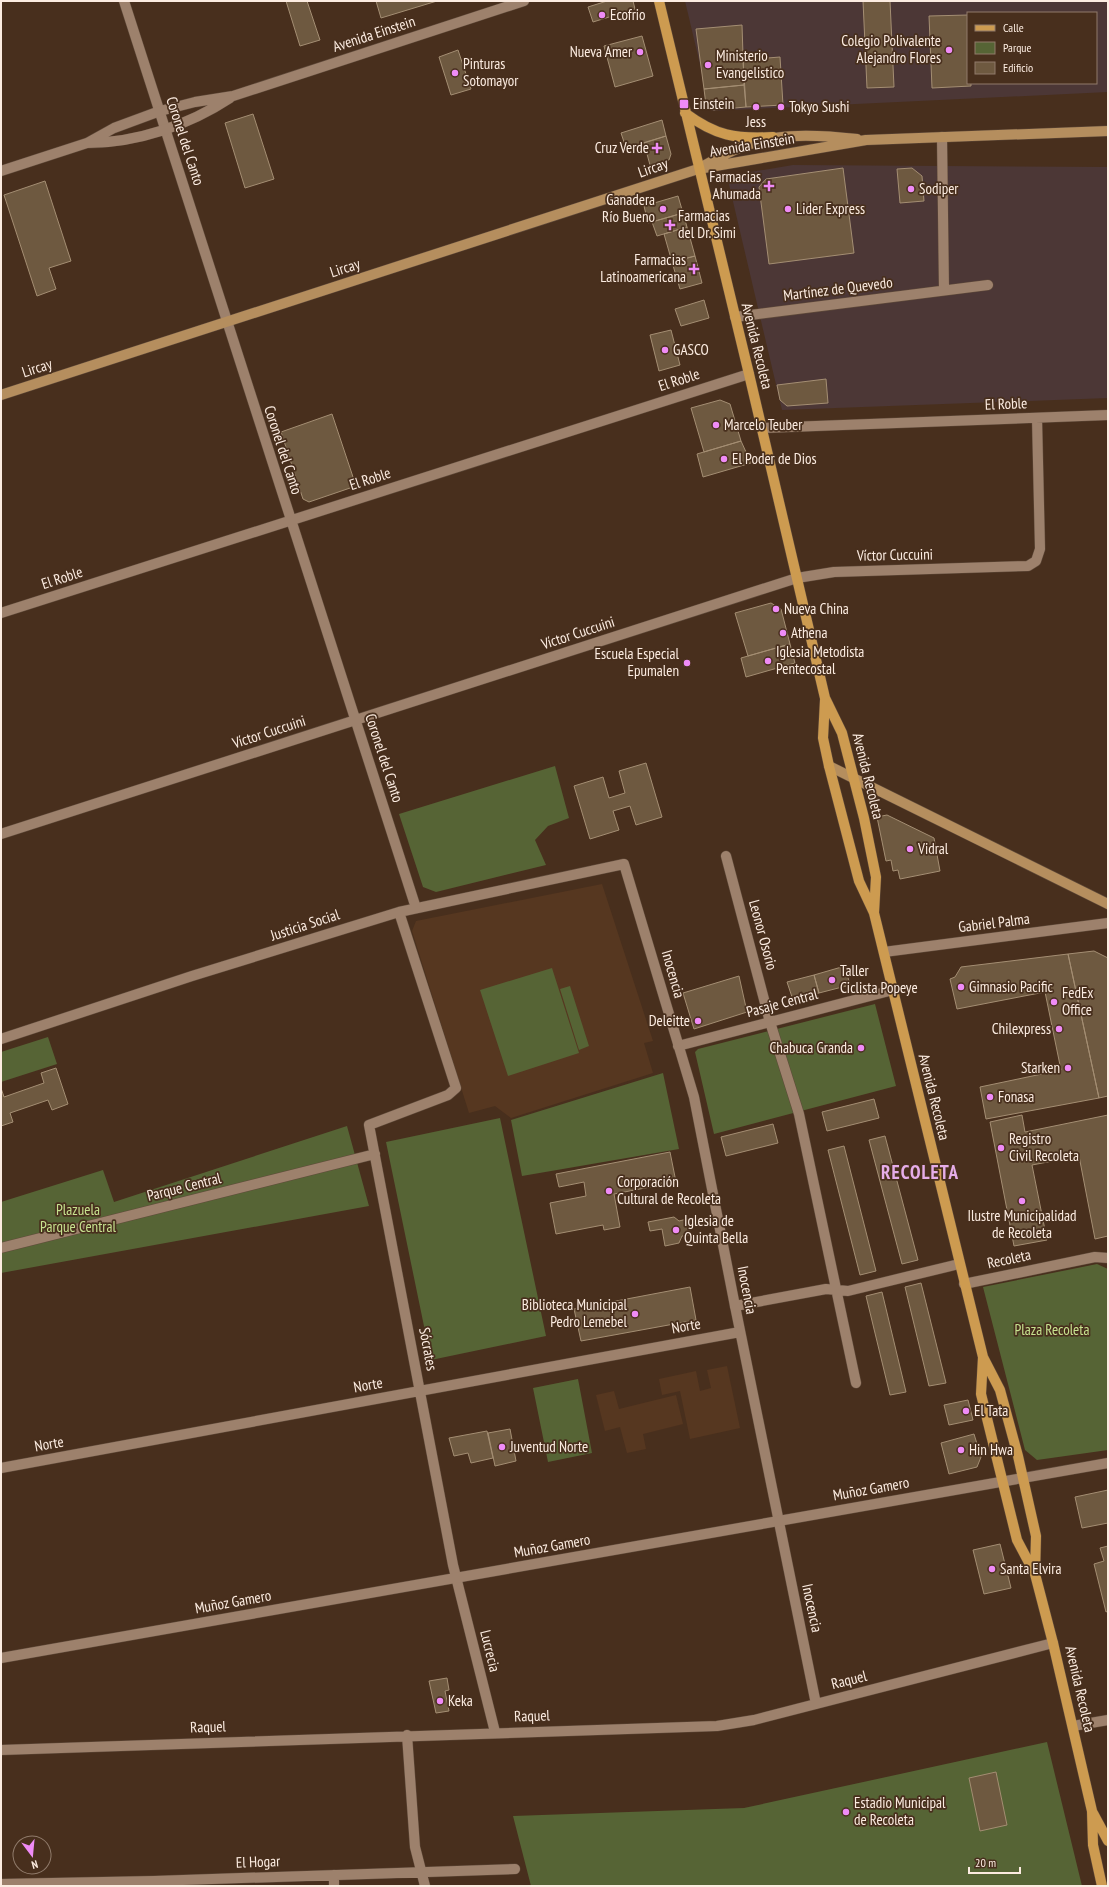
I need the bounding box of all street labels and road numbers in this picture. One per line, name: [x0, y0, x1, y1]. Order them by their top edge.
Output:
street label: Avenida Einstein: [330, 11, 417, 56]
street label: Coronel del Canto: [162, 94, 209, 188]
street label: Avenida Einstein: [708, 128, 796, 161]
street label: Lircay: [635, 153, 671, 181]
street label: Lircay: [327, 254, 363, 281]
street label: Martínez de Quevedo: [782, 272, 894, 305]
street label: Avenida Recoleta: [738, 301, 777, 391]
street label: Lircay: [19, 354, 55, 381]
street label: El Roble: [656, 364, 702, 395]
street label: El Roble: [984, 393, 1028, 414]
street label: Coronel del Canto: [260, 403, 307, 497]
street label: El Roble: [347, 463, 393, 494]
street label: Víctor Cuccuini: [856, 544, 933, 565]
street label: El Roble: [39, 562, 85, 593]
street label: Víctor Cuccuini: [538, 612, 617, 654]
street label: Víctor Cuccuini: [229, 711, 308, 753]
street label: Coronel del Canto: [361, 711, 408, 805]
street label: Avenida Recoleta: [849, 731, 888, 821]
street label: Leonor Osorio: [745, 898, 782, 972]
street label: Justicia Social: [267, 904, 342, 945]
street label: Gabriel Palma: [957, 909, 1031, 936]
street label: Inocencia: [658, 948, 689, 1000]
street label: Pasaje Central: [744, 984, 820, 1021]
street label: Avenida Recoleta: [915, 1052, 954, 1142]
street label: Parque Central: [145, 1168, 223, 1205]
street label: Recoleta: [985, 1245, 1032, 1272]
street label: Inocencia: [733, 1264, 761, 1316]
street label: Norte: [670, 1314, 702, 1337]
street label: Sócrates: [415, 1326, 442, 1372]
street label: Norte: [352, 1373, 384, 1396]
street label: Norte: [33, 1432, 65, 1455]
street label: Muñoz Gamero: [831, 1472, 911, 1505]
street label: Muñoz Gamero: [512, 1529, 592, 1562]
street label: Inocencia: [798, 1582, 827, 1634]
street label: Muñoz Gamero: [193, 1585, 273, 1618]
street label: Lucrecia: [476, 1628, 505, 1674]
street label: Avenida Recoleta: [1061, 1644, 1100, 1734]
street label: Raquel: [829, 1666, 869, 1693]
street label: Raquel: [514, 1705, 551, 1726]
street label: Raquel: [190, 1716, 227, 1737]
street label: El Hogar: [236, 1851, 281, 1872]

